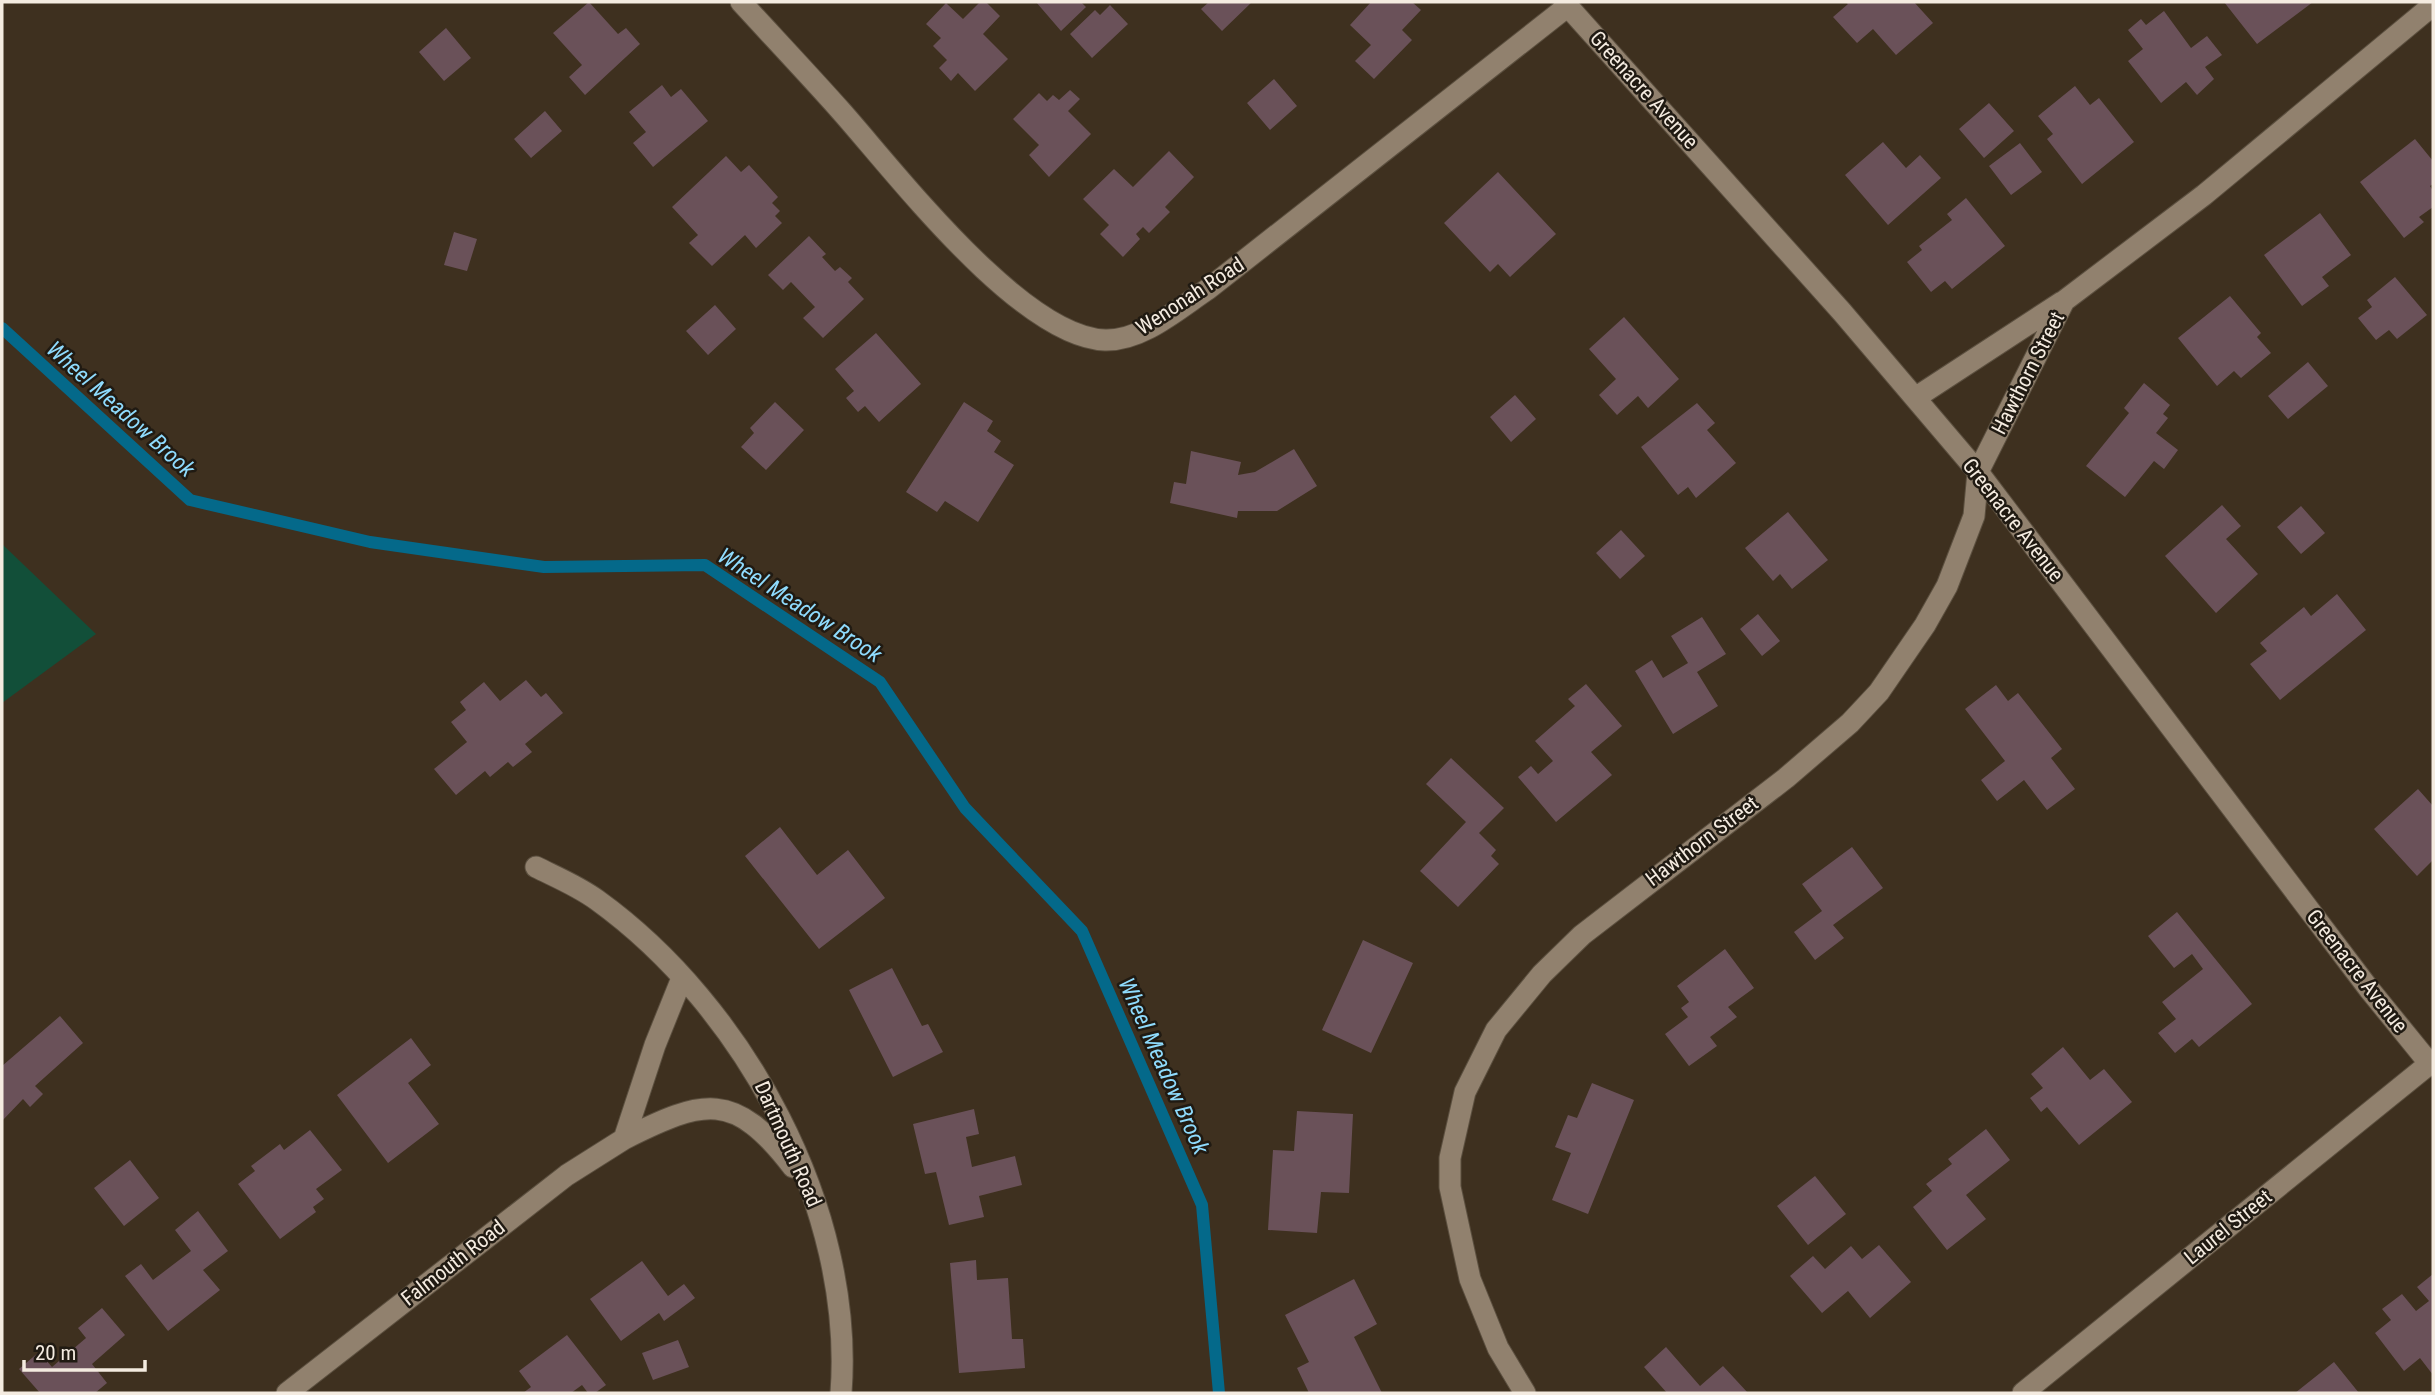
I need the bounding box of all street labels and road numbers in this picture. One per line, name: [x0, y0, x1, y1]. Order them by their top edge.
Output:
street label: Greenacre Avenue: [1585, 26, 1703, 154]
street label: Wenonah Road: [1132, 252, 1248, 340]
street label: Hawthorn Street: [1987, 308, 2069, 438]
street label: Greenacre Avenue: [1958, 454, 2069, 586]
street label: Hawthorn Street: [1641, 791, 1763, 891]
street label: Greenacre Avenue: [2302, 905, 2413, 1037]
street label: Dartmouth Road: [750, 1077, 826, 1211]
street label: Laurel Street: [2180, 1185, 2276, 1269]
street label: Falmouth Road: [397, 1215, 509, 1311]

